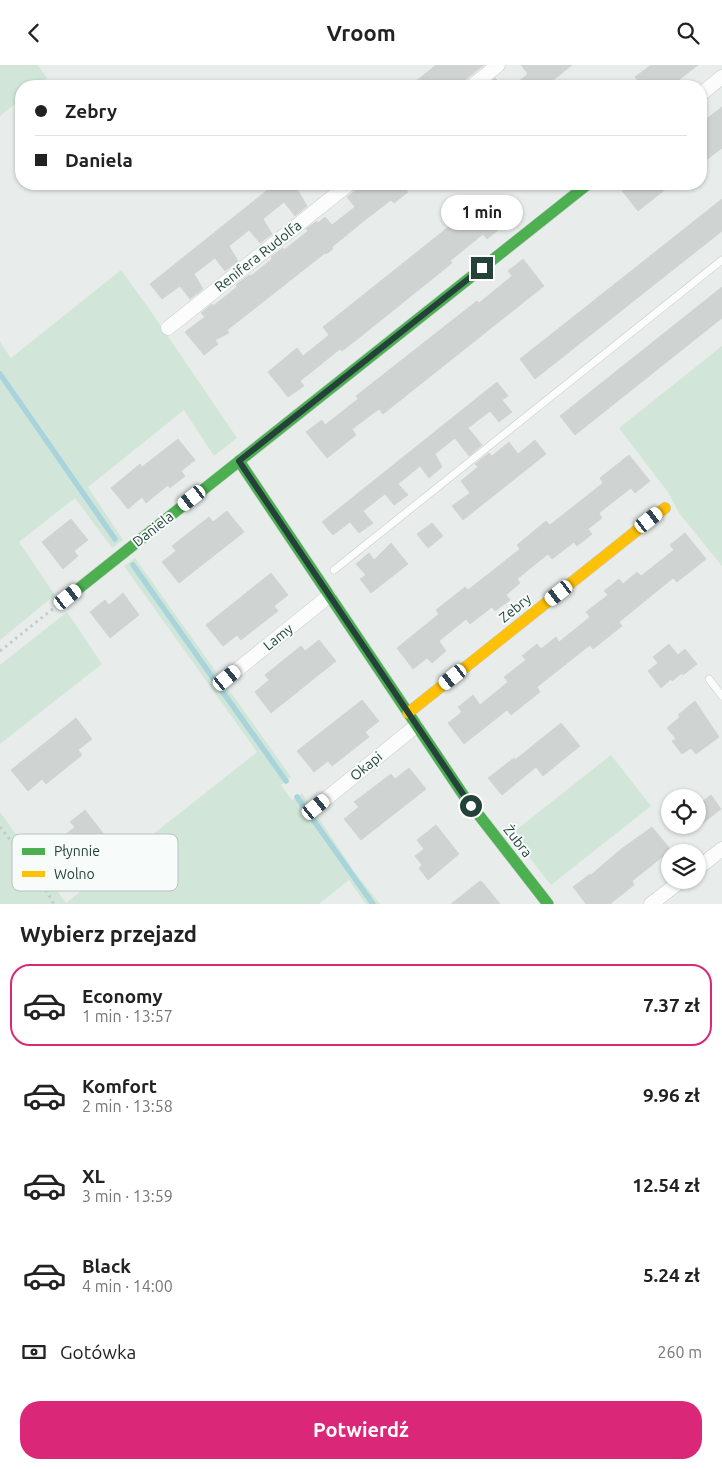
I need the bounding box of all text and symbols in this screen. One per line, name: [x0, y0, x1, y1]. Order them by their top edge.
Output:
icon: back: [20, 19, 48, 47]
icon: search: [674, 19, 702, 47]
text: Vroom: [326, 20, 396, 45]
text: Zebry: [65, 100, 117, 122]
text: Daniela: [65, 149, 133, 171]
callout: 1 min: [441, 195, 523, 231]
text: 1 min: [462, 203, 502, 221]
street label: Renifera Rudolfa: [211, 217, 305, 295]
route end: [471, 257, 493, 279]
car: [175, 483, 208, 513]
car: [632, 505, 665, 535]
street label: Daniela: [130, 508, 176, 550]
car: [542, 578, 575, 608]
car: [51, 582, 84, 612]
street label: Zebry: [496, 590, 534, 626]
street label: Lamy: [260, 620, 296, 654]
car: [436, 662, 469, 692]
car: [210, 663, 243, 693]
street label: Okapi: [347, 748, 385, 784]
map controls: [661, 789, 706, 889]
button: locate: [661, 789, 706, 834]
car: [299, 792, 332, 822]
route start: [460, 795, 482, 817]
street label: Żubra: [500, 822, 536, 860]
legend: [12, 834, 178, 891]
text: Płynnie: [54, 843, 100, 859]
button: layers: [661, 844, 706, 889]
text: Wolno: [54, 866, 95, 882]
text: Wybierz przejazd: [20, 921, 197, 946]
icon: car: [22, 983, 67, 1028]
text: Economy: [82, 985, 163, 1007]
text: 7.37 zł: [643, 994, 700, 1016]
text: 1 min · 13:57: [82, 1007, 173, 1025]
icon: car: [22, 1073, 67, 1118]
text: Komfort: [82, 1075, 157, 1097]
text: 9.96 zł: [643, 1084, 700, 1106]
text: 2 min · 13:58: [82, 1097, 173, 1115]
icon: car: [22, 1163, 67, 1208]
text: XL: [82, 1165, 105, 1187]
text: 12.54 zł: [632, 1174, 700, 1196]
text: 3 min · 13:59: [82, 1187, 173, 1205]
icon: car: [22, 1253, 67, 1298]
text: Black: [82, 1255, 131, 1277]
text: 5.24 zł: [643, 1264, 700, 1286]
text: 4 min · 14:00: [82, 1277, 173, 1295]
icon: cash: [20, 1338, 48, 1366]
text: Gotówka: [60, 1341, 136, 1363]
text: 260 m: [657, 1343, 702, 1361]
button: Potwierdź: [20, 1401, 702, 1459]

